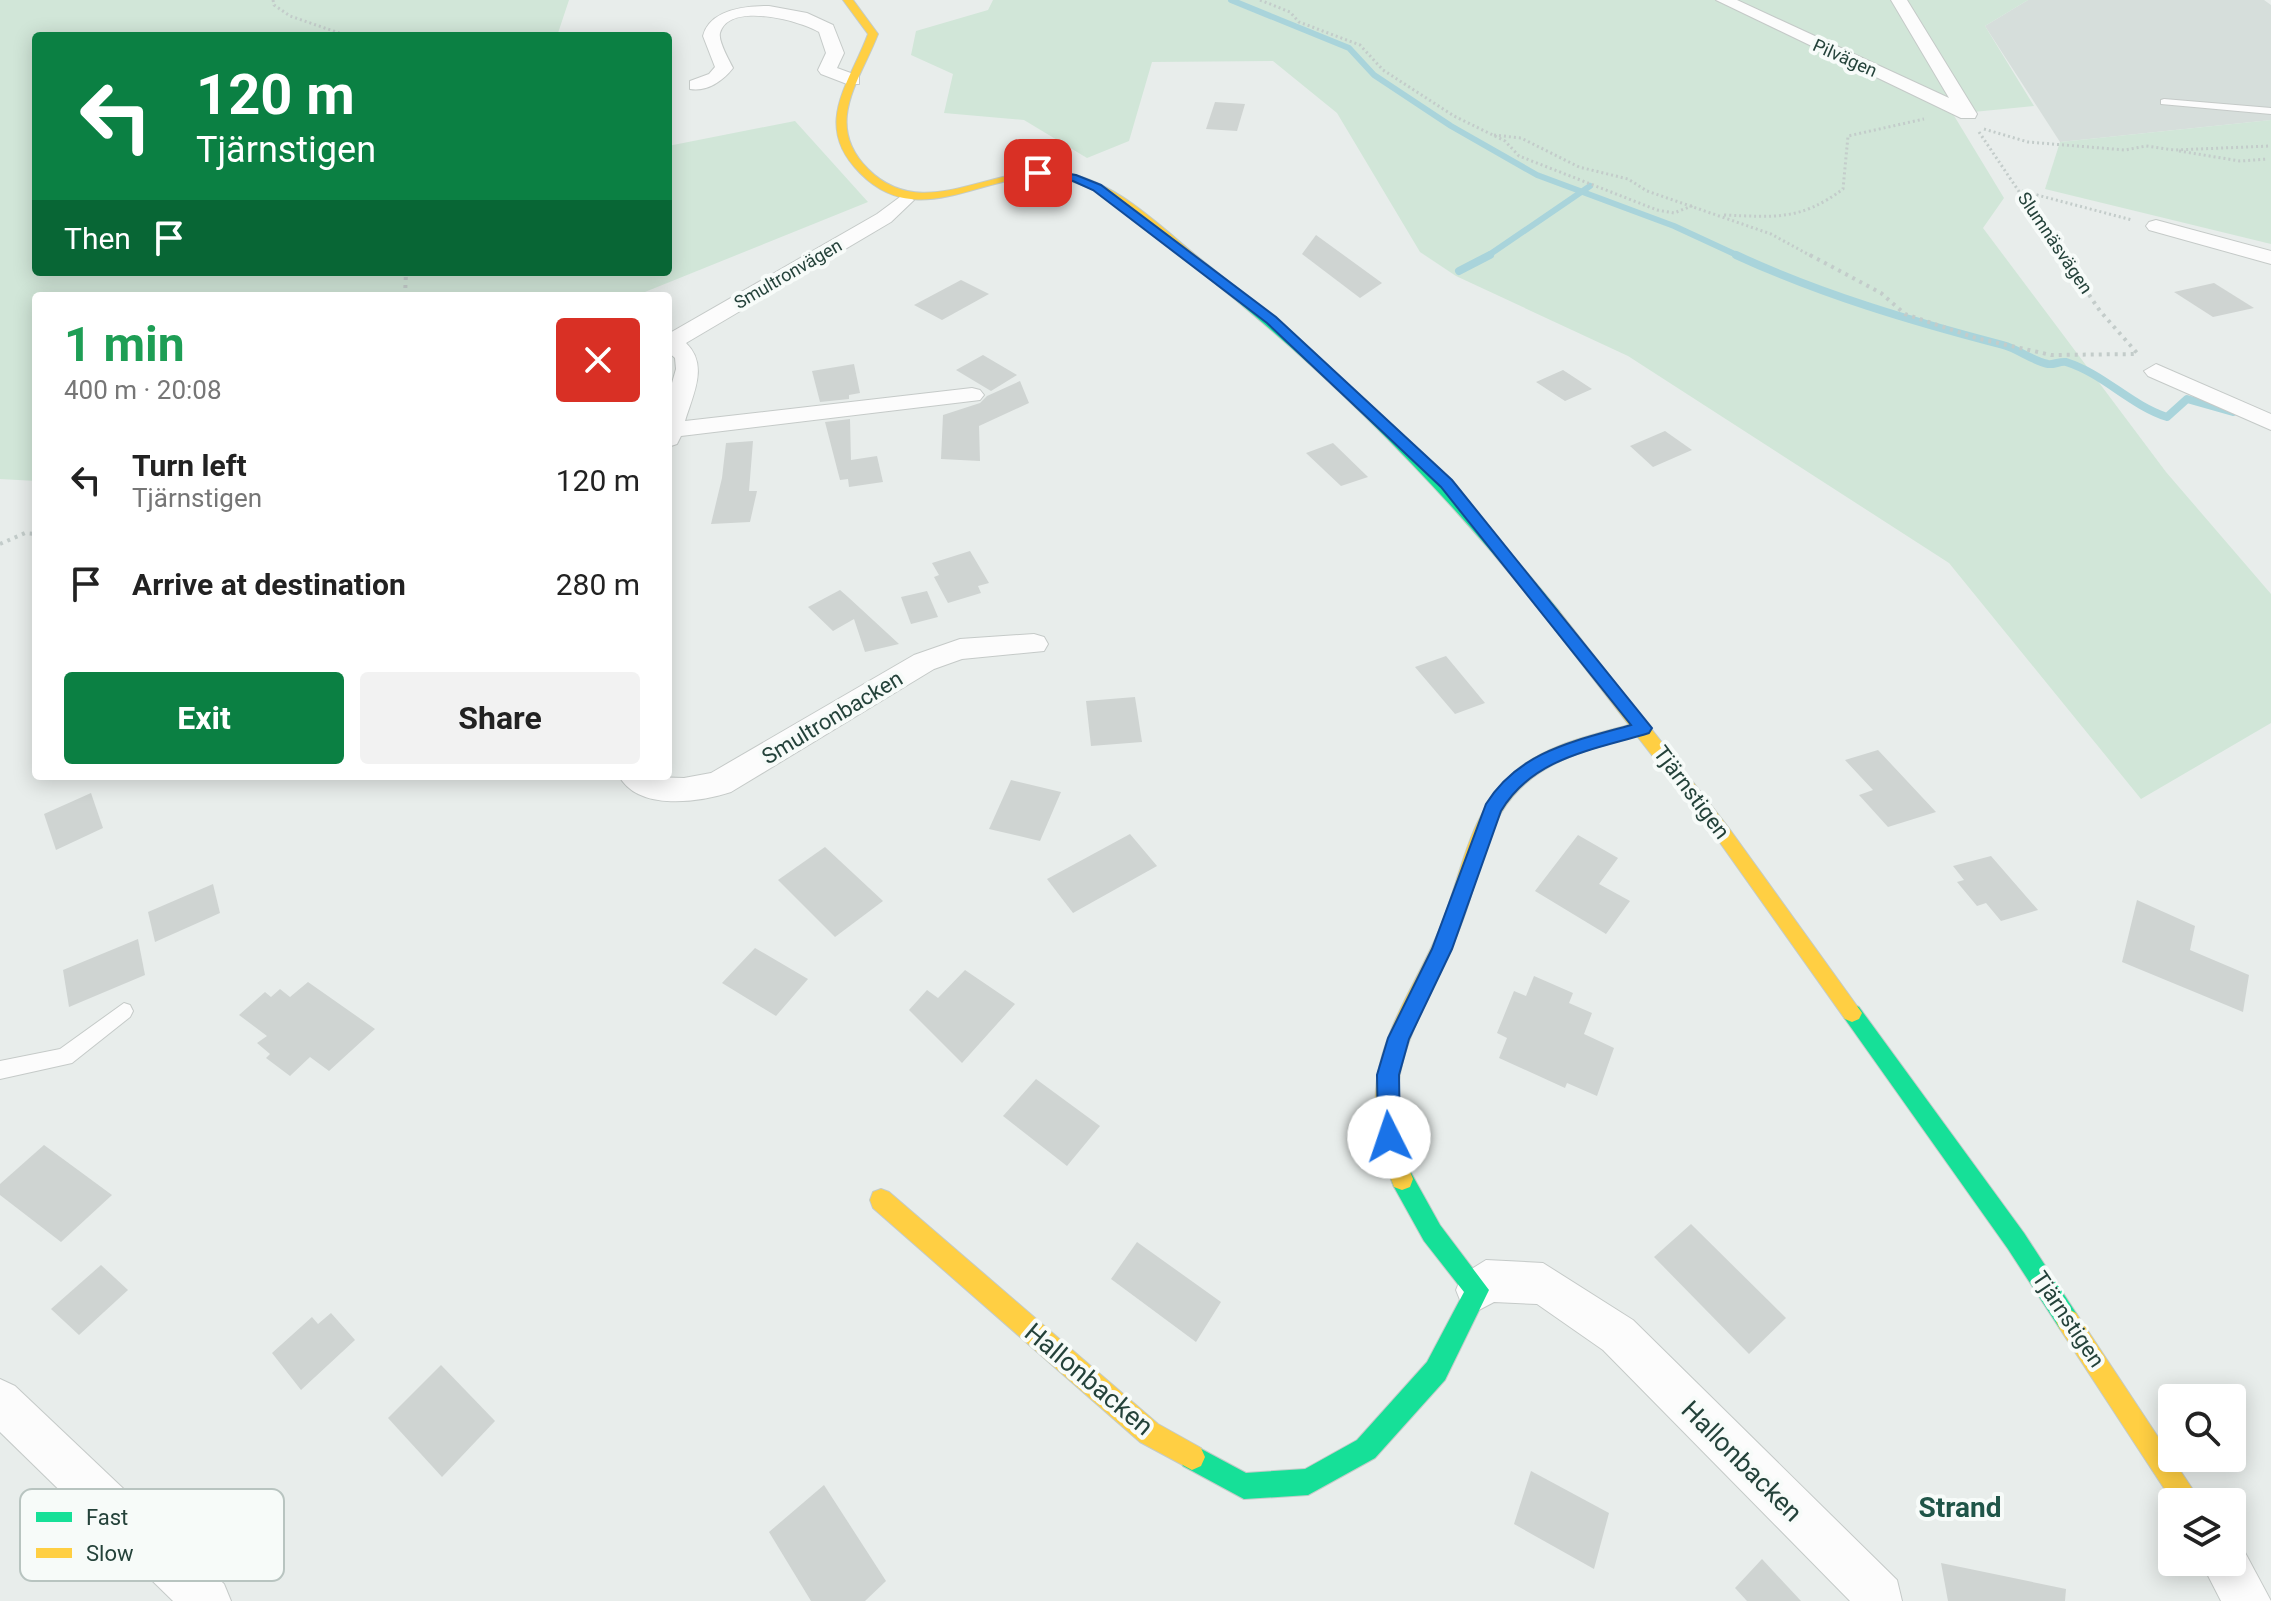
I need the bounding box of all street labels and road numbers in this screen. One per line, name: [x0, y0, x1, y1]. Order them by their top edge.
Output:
street label: Pilvägen: [1810, 34, 1881, 81]
street label: Slumnäsvägen: [2014, 188, 2097, 297]
street label: Smultronvägen: [730, 234, 845, 313]
street label: Smultronbacken: [757, 666, 907, 769]
street label: Tjärnstigen: [1649, 741, 1735, 844]
street label: Tjärnstigen: [2027, 1267, 2110, 1372]
street label: Hallonbacken: [1019, 1317, 1159, 1441]
street label: Hallonbacken: [1676, 1395, 1808, 1527]

